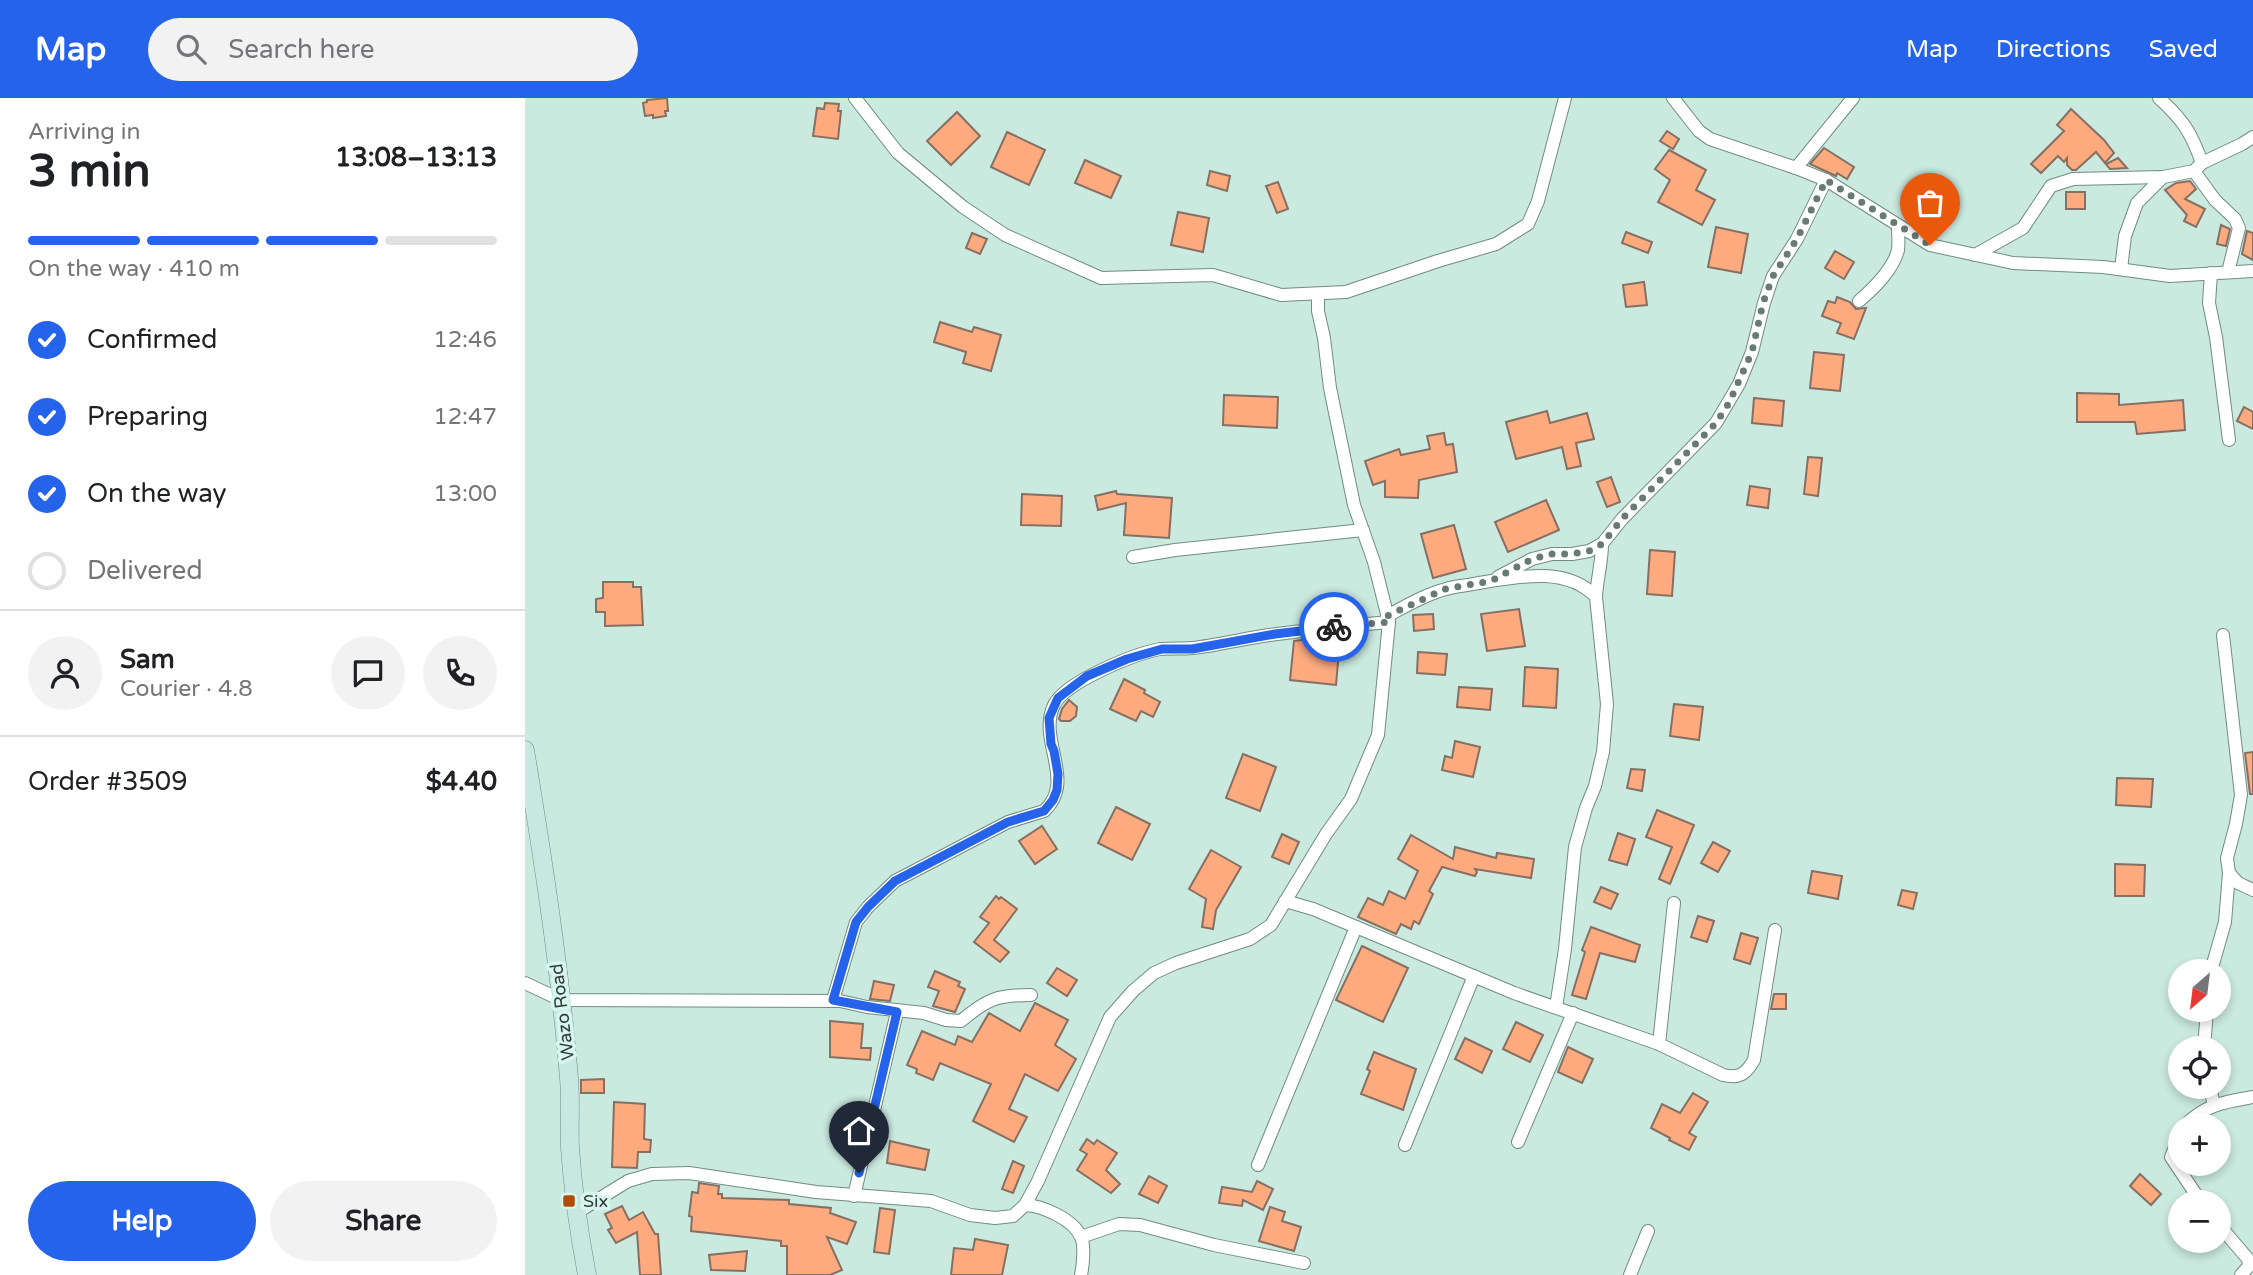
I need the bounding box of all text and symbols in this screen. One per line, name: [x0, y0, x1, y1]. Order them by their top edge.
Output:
search box: [148, 18, 638, 81]
text: Map: [35, 30, 106, 69]
icon: search: [172, 30, 210, 68]
text: Search here: [228, 34, 374, 65]
text: Map: [1906, 35, 1958, 64]
text: Directions: [1996, 35, 2111, 64]
text: Saved: [2149, 35, 2218, 64]
text: Arriving in: [28, 118, 141, 146]
text: 13:08–13:13: [335, 142, 497, 173]
text: 3 min: [28, 144, 151, 199]
pin: [1900, 173, 1960, 245]
icon: bag: [1911, 184, 1949, 222]
text: On the way · 410 m: [28, 255, 240, 283]
icon: check: [28, 321, 66, 359]
text: Confirmed: [87, 324, 217, 355]
text: 12:46: [433, 326, 497, 354]
icon: check: [28, 398, 66, 436]
text: Preparing: [87, 401, 208, 432]
text: 12:47: [433, 403, 497, 431]
icon: check: [28, 475, 66, 513]
text: On the way: [87, 478, 227, 509]
text: 13:00: [433, 480, 497, 508]
text: Delivered: [87, 555, 203, 586]
courier: [1299, 592, 1369, 662]
icon: bike: [1315, 608, 1353, 646]
button: person: [28, 636, 102, 710]
button: chat: [331, 636, 405, 710]
button: phone: [423, 636, 497, 710]
text: Sam: [120, 644, 175, 675]
text: Courier · 4.8: [120, 675, 253, 703]
text: Order #3509: [28, 766, 188, 797]
text: $4.40: [426, 766, 497, 797]
north arrow: [2168, 959, 2231, 1022]
map controls: [2168, 959, 2231, 1253]
street label: Wazo Road: [545, 962, 579, 1062]
button: locate: [2168, 1036, 2231, 1099]
pin: [829, 1101, 889, 1173]
icon: home: [840, 1112, 878, 1150]
button: +: [2168, 1113, 2231, 1176]
button: Help: [28, 1181, 256, 1261]
button: Share: [270, 1181, 497, 1261]
place label: Six: [583, 1190, 608, 1212]
button: −: [2168, 1190, 2231, 1253]
marker: Six: [561, 1193, 577, 1209]

